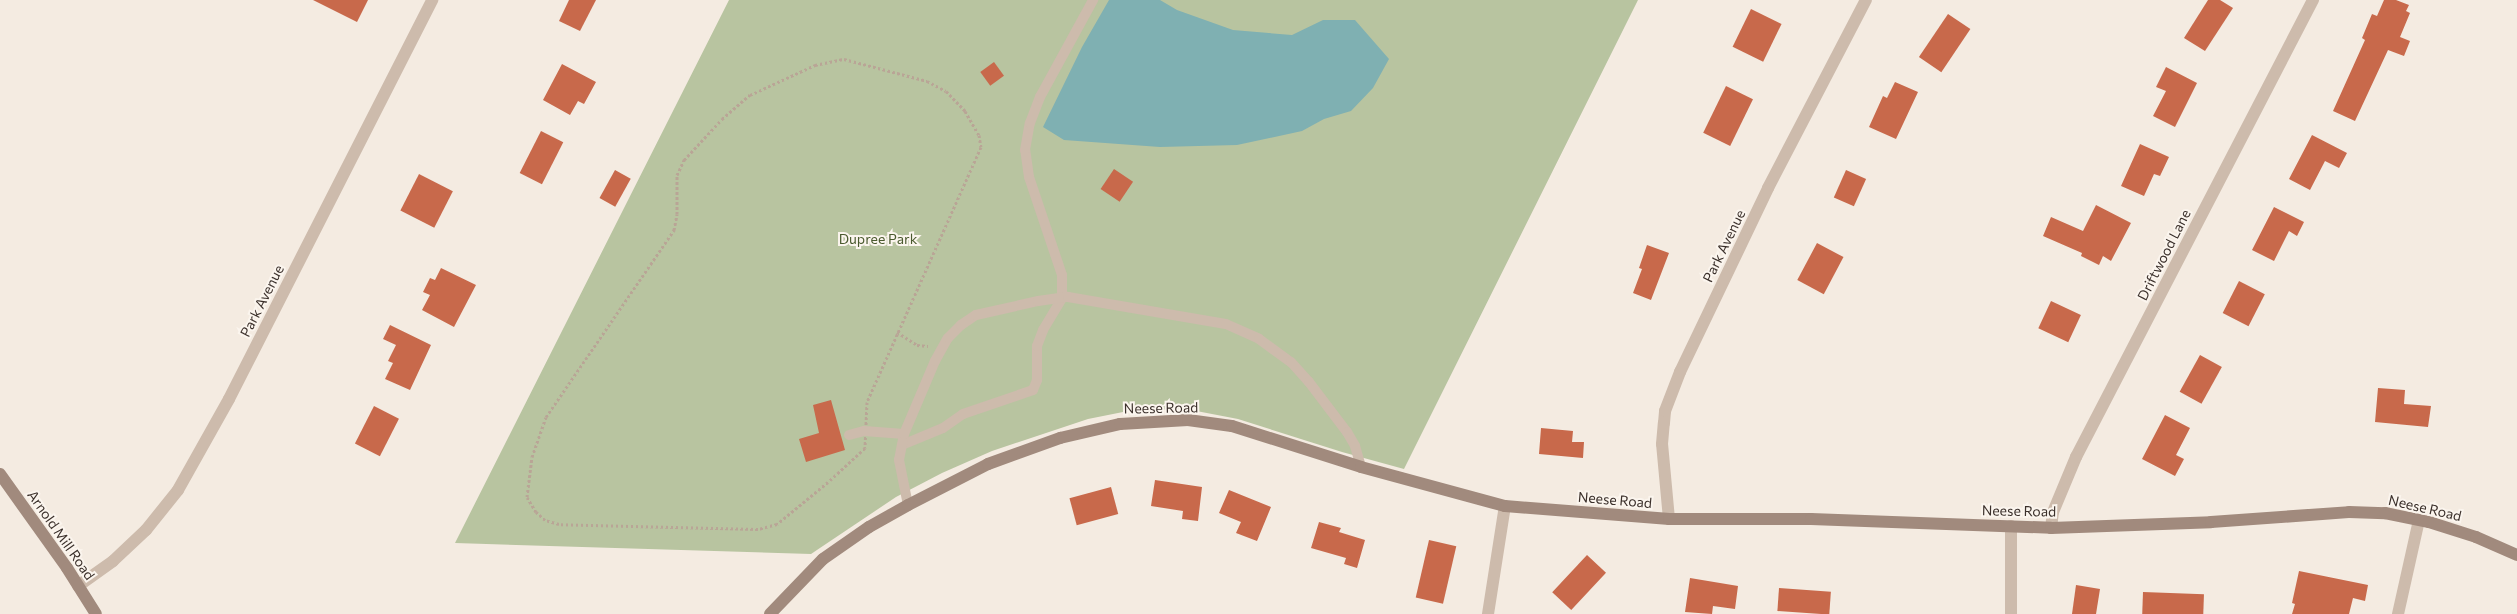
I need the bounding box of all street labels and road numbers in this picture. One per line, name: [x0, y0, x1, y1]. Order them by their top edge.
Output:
street label: Park Avenue: [1699, 207, 1749, 285]
street label: Driftwood Lane: [2134, 207, 2194, 303]
street label: Park Avenue: [237, 262, 287, 340]
street label: Neese Road: [1124, 399, 1198, 417]
street label: Arnold Mill Road: [24, 487, 98, 583]
street label: Neese Road: [1577, 488, 1653, 512]
street label: Neese Road: [2387, 491, 2463, 525]
street label: Neese Road: [1982, 502, 2056, 520]

